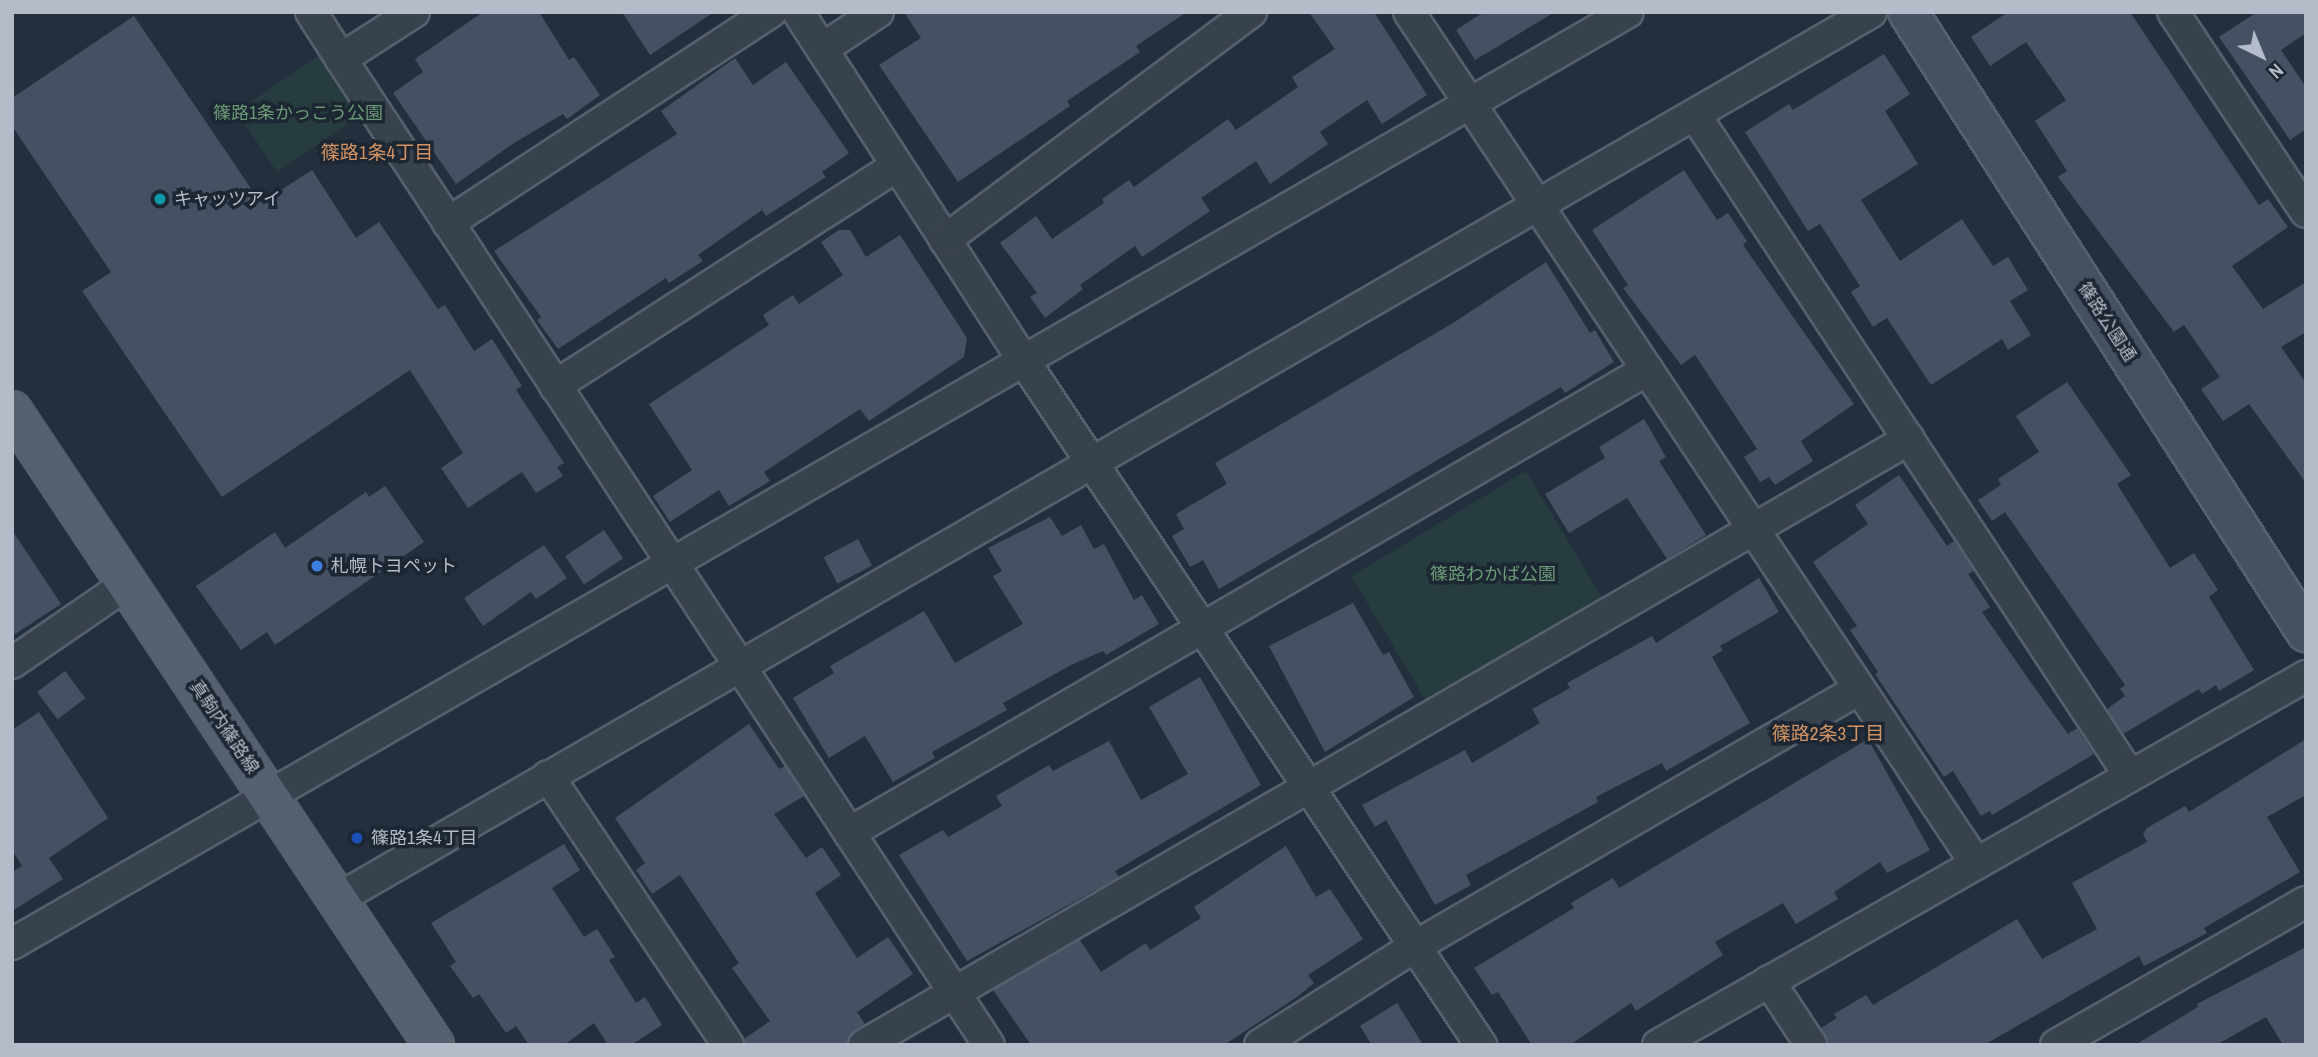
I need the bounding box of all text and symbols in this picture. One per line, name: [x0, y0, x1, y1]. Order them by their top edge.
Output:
north arrow: [2227, 21, 2297, 91]
text: N: [2263, 58, 2289, 85]
park label: 篠路1条かっこう公園: [213, 102, 383, 124]
district label: 篠路1条4丁目: [321, 142, 433, 164]
place label: キャッツアイ: [174, 188, 282, 210]
marker: キャッツアイ: [152, 191, 168, 207]
street label: 篠路公園通: [2073, 278, 2141, 366]
place label: 札幌トヨペット: [331, 555, 457, 577]
marker: 札幌トヨペット: [309, 558, 325, 574]
park label: 篠路わかば公園: [1430, 563, 1556, 585]
street label: 真駒内篠路線: [185, 676, 263, 778]
district label: 篠路2条3丁目: [1772, 723, 1884, 745]
place label: 篠路1条4丁目: [371, 827, 477, 849]
marker: 篠路1条4丁目: [349, 830, 365, 846]

